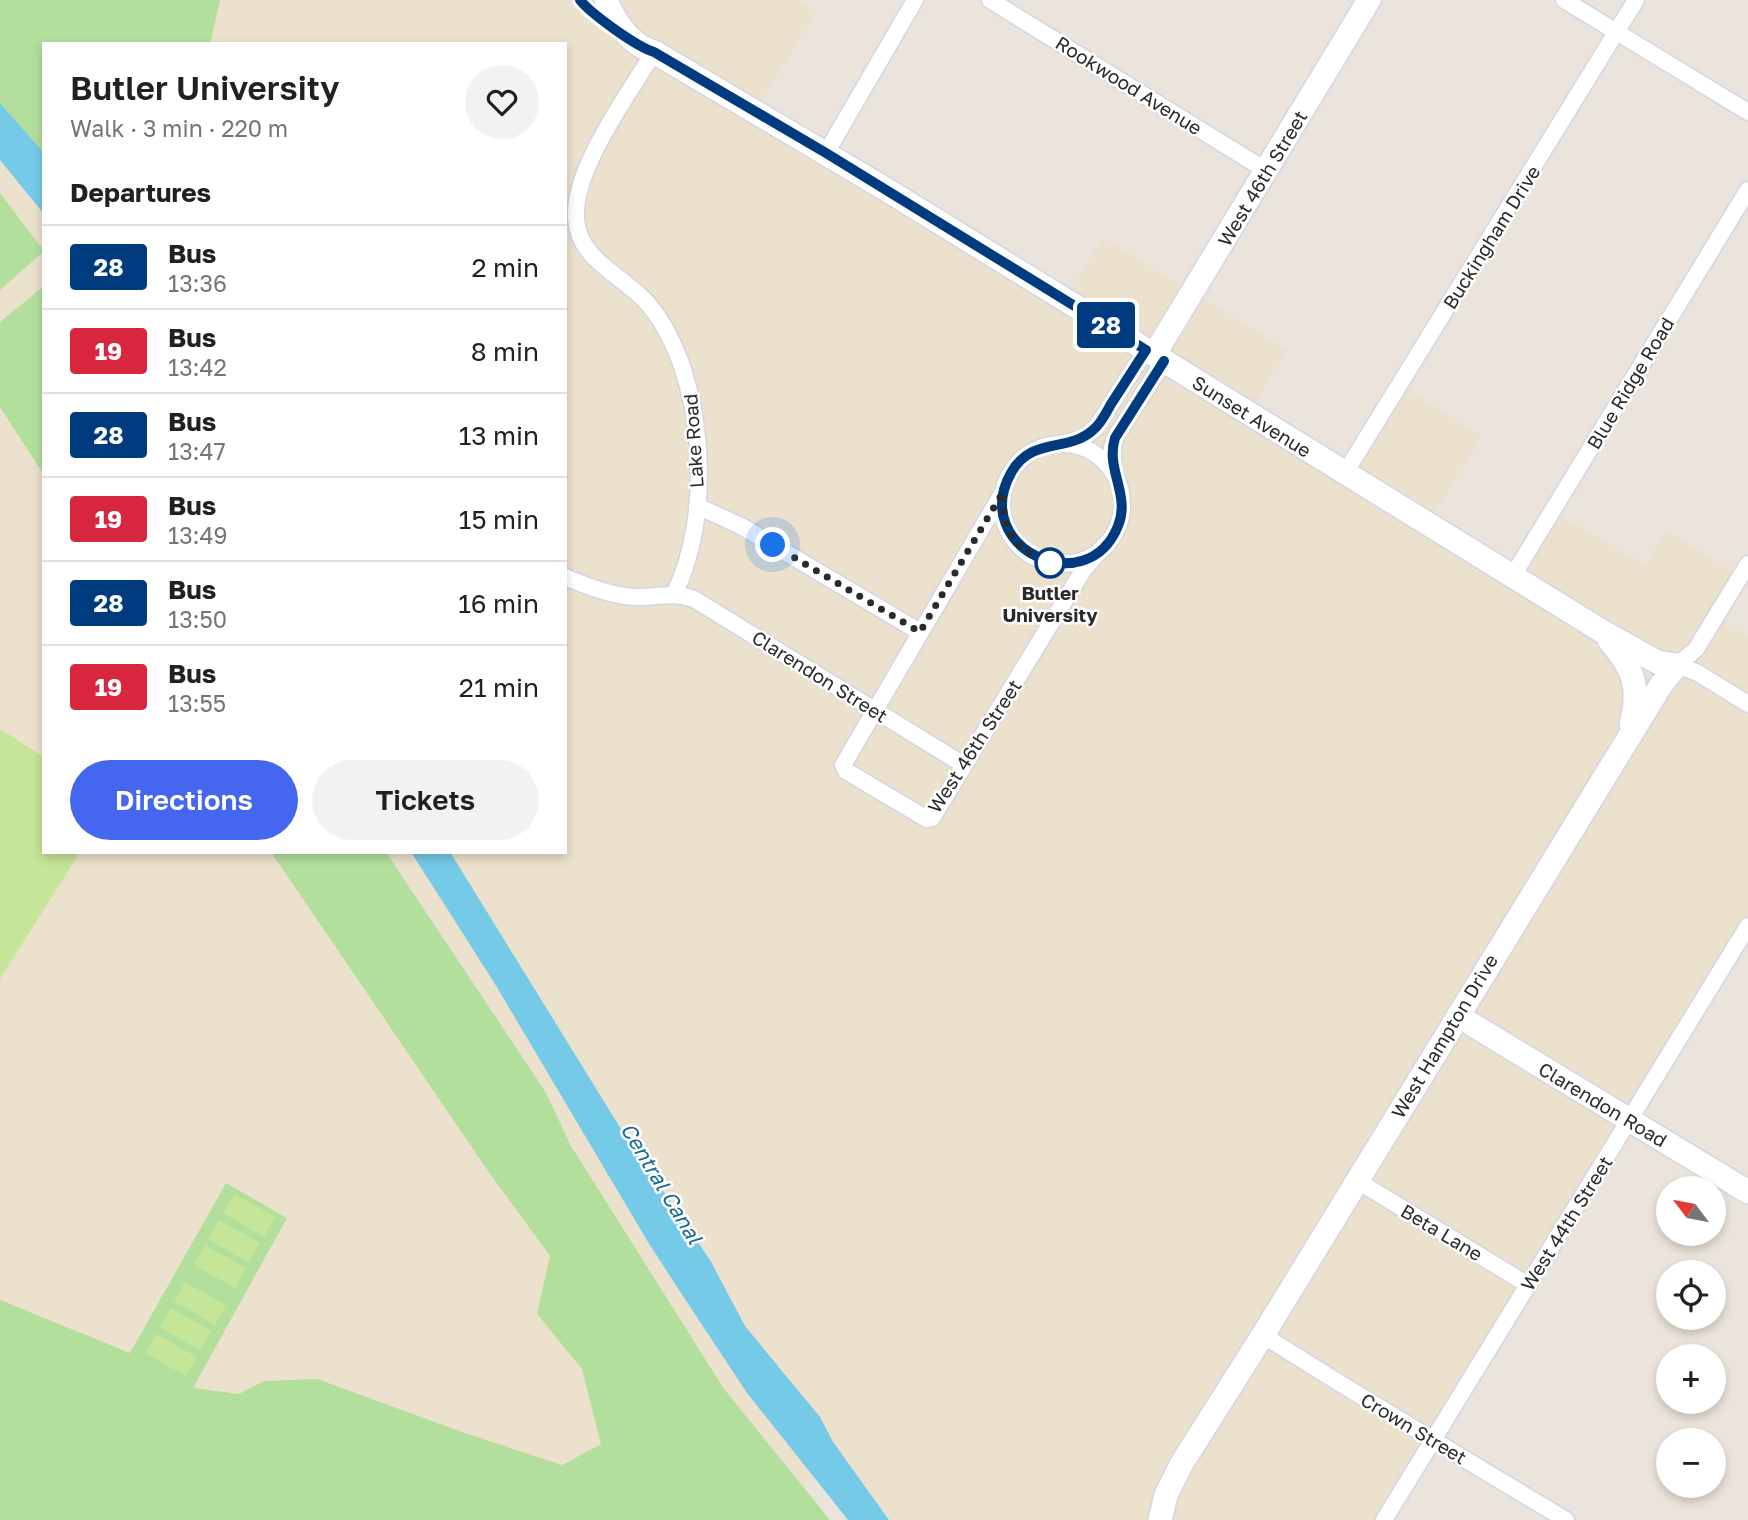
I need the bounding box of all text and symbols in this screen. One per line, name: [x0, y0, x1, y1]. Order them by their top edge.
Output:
street label: Rookwood Avenue: [1052, 31, 1206, 139]
button: heart: [465, 65, 539, 139]
text: Butler University: [70, 68, 339, 107]
street label: West 46th Street: [1212, 106, 1312, 250]
text: Walk · 3 min · 220 m: [70, 114, 288, 142]
street label: Buckingham Drive: [1438, 161, 1544, 313]
text: Departures: [70, 177, 211, 208]
text: Bus: [168, 238, 216, 269]
text: 28: [94, 252, 124, 281]
text: 2 min: [471, 252, 539, 283]
text: 13:36: [168, 269, 227, 297]
line badge: 28: [1074, 302, 1138, 348]
text: 28: [1091, 310, 1121, 339]
street label: Blue Ridge Road: [1582, 313, 1678, 453]
text: Bus: [168, 322, 216, 353]
text: 19: [95, 336, 122, 365]
text: 8 min: [471, 336, 539, 367]
text: 13:42: [168, 353, 227, 381]
street label: Sunset Avenue: [1188, 370, 1316, 462]
street label: Lake Road: [678, 393, 708, 489]
text: Bus: [168, 406, 216, 437]
text: 28: [94, 420, 124, 449]
text: 13 min: [459, 420, 539, 451]
text: 13:47: [168, 437, 226, 465]
text: Bus: [168, 490, 216, 521]
text: 19: [95, 504, 122, 533]
text: 15 min: [459, 504, 539, 535]
text: 13:49: [168, 521, 227, 549]
your location: [755, 527, 790, 562]
marker: Butler University: [1035, 548, 1065, 578]
text: Bus: [168, 574, 216, 605]
place label: Butler University: [1002, 581, 1098, 626]
text: 28: [94, 588, 124, 617]
text: 16 min: [458, 588, 539, 619]
text: 13:50: [168, 605, 227, 633]
street label: Clarendon Street: [748, 625, 892, 727]
text: Bus: [168, 658, 216, 689]
text: 19: [95, 672, 122, 701]
text: 21 min: [459, 672, 539, 703]
street label: West 46th Street: [922, 675, 1026, 817]
text: 13:55: [168, 689, 226, 717]
button: Directions: [70, 760, 298, 840]
button: Tickets: [312, 760, 539, 840]
street label: West Hampton Drive: [1386, 950, 1502, 1122]
street label: Clarendon Road: [1535, 1057, 1671, 1151]
water label: Central Canal: [616, 1118, 709, 1250]
street label: West 44th Street: [1515, 1151, 1617, 1295]
north arrow: [1656, 1176, 1726, 1246]
map controls: [1656, 1176, 1726, 1498]
street label: Beta Lane: [1397, 1199, 1487, 1265]
button: locate: [1656, 1260, 1726, 1330]
button: +: [1656, 1344, 1726, 1414]
street label: Crown Street: [1357, 1387, 1471, 1469]
button: −: [1656, 1428, 1726, 1498]

